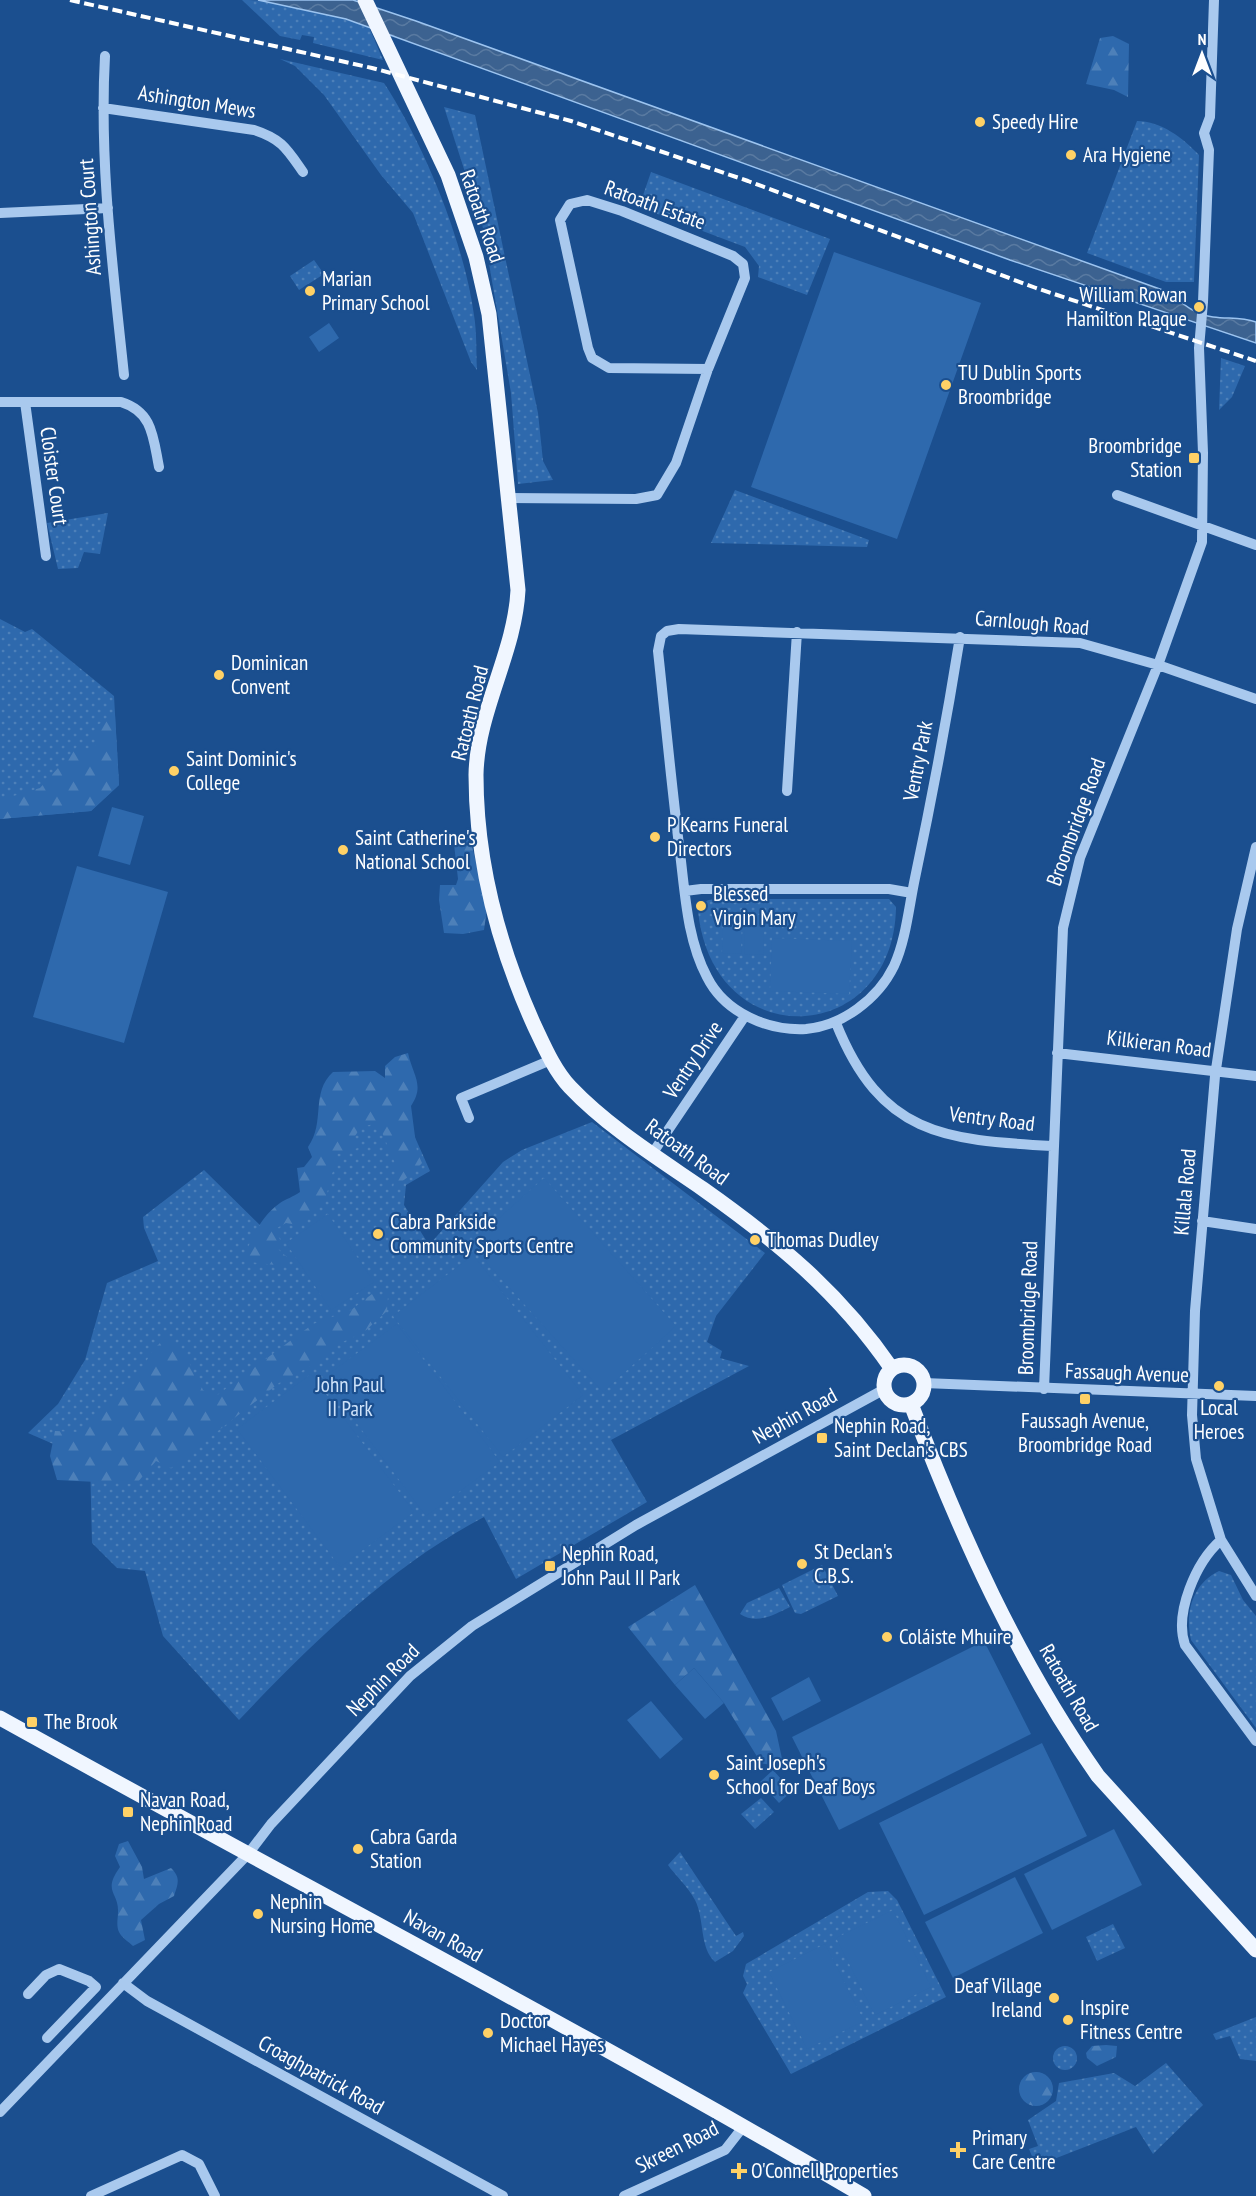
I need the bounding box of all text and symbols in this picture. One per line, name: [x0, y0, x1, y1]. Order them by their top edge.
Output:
north arrow: [1172, 24, 1232, 84]
text: N: [1198, 29, 1206, 49]
street label: Ashington Mews: [136, 79, 258, 124]
place label: Speedy Hire: [992, 108, 1078, 135]
marker: Speedy Hire: [973, 115, 987, 129]
place label: Ara Hygiene: [1083, 141, 1171, 168]
marker: Ara Hygiene: [1064, 148, 1078, 162]
street label: Ashington Court: [72, 158, 107, 276]
street label: Ratoath Road: [454, 166, 511, 266]
street label: Ratoath Estate: [601, 174, 709, 235]
place label: Marian Primary School: [322, 265, 430, 316]
place label: William Rowan Hamilton Plaque: [1066, 281, 1187, 332]
marker: Marian Primary School: [303, 284, 317, 298]
marker: William Rowan Hamilton Plaque: [1192, 300, 1206, 314]
place label: TU Dublin Sports Broombridge: [958, 359, 1081, 410]
marker: TU Dublin Sports Broombridge: [939, 378, 953, 392]
street label: Cloister Court: [34, 425, 75, 527]
place label: Broombridge Station: [1088, 432, 1182, 483]
marker: Broombridge Station: [1187, 451, 1201, 465]
street label: Carnlough Road: [974, 604, 1090, 641]
place label: Dominican Convent: [231, 649, 308, 700]
street label: Ratoath Road: [445, 663, 494, 763]
marker: Dominican Convent: [212, 668, 226, 682]
street label: Ventry Park: [896, 719, 938, 804]
place label: Saint Dominic's College: [186, 745, 297, 796]
street label: Broombridge Road: [1040, 754, 1111, 889]
marker: Saint Dominic's College: [167, 764, 181, 778]
place label: P Kearns Funeral Directors: [667, 811, 788, 862]
place label: Saint Catherine's National School: [355, 824, 476, 875]
marker: P Kearns Funeral Directors: [648, 830, 662, 844]
marker: Saint Catherine's National School: [336, 843, 350, 857]
place label: Blessed Virgin Mary: [712, 880, 796, 931]
marker: Blessed Virgin Mary: [694, 899, 708, 913]
street label: Ventry Drive: [656, 1016, 728, 1105]
street label: Kilkieran Road: [1105, 1024, 1213, 1063]
street label: Ventry Road: [947, 1100, 1036, 1137]
street label: Ratoath Road: [640, 1112, 734, 1191]
street label: Killala Road: [1167, 1148, 1202, 1236]
place label: Cabra Parkside Community Sports Centre: [390, 1208, 574, 1259]
place label: Thomas Dudley: [767, 1226, 879, 1253]
marker: Cabra Parkside Community Sports Centre: [371, 1227, 385, 1241]
marker: Thomas Dudley: [748, 1233, 762, 1247]
street label: Broombridge Road: [1012, 1241, 1043, 1375]
street label: Fassaugh Avenue: [1065, 1357, 1189, 1388]
park label: John Paul II Park: [315, 1371, 384, 1422]
marker: Local Heroes: [1212, 1379, 1226, 1393]
street label: Nephin Road: [748, 1381, 842, 1450]
marker: Faussagh Avenue, Broombridge Road: [1078, 1392, 1092, 1406]
place label: Local Heroes: [1194, 1394, 1244, 1445]
place label: Faussagh Avenue, Broombridge Road: [1018, 1407, 1152, 1458]
place label: Nephin Road, Saint Declan's CBS: [834, 1412, 968, 1463]
marker: Nephin Road, Saint Declan's CBS: [815, 1431, 829, 1445]
place label: St Declan's C.B.S.: [814, 1538, 893, 1589]
place label: Nephin Road, John Paul II Park: [561, 1540, 680, 1591]
marker: St Declan's C.B.S.: [795, 1557, 809, 1571]
marker: Nephin Road, John Paul II Park: [543, 1559, 557, 1573]
place label: Coláiste Mhuire: [899, 1623, 1012, 1650]
marker: Coláiste Mhuire: [880, 1630, 894, 1644]
street label: Nephin Road: [340, 1637, 425, 1722]
street label: Ratoath Road: [1034, 1639, 1105, 1736]
place label: The Brook: [44, 1708, 118, 1735]
marker: The Brook: [25, 1715, 39, 1729]
place label: Saint Joseph's School for Deaf Boys: [726, 1749, 875, 1800]
marker: Saint Joseph's School for Deaf Boys: [707, 1768, 721, 1782]
place label: Navan Road, Nephin Road: [140, 1786, 232, 1837]
marker: Navan Road, Nephin Road: [121, 1805, 135, 1819]
place label: Cabra Garda Station: [370, 1823, 457, 1874]
marker: Cabra Garda Station: [351, 1842, 365, 1856]
place label: Nephin Nursing Home: [270, 1888, 373, 1939]
street label: Navan Road: [399, 1903, 487, 1968]
marker: Nephin Nursing Home: [251, 1907, 265, 1921]
place label: Deaf Village Ireland: [954, 1972, 1042, 2023]
marker: Deaf Village Ireland: [1047, 1991, 1061, 2005]
place label: Inspire Fitness Centre: [1080, 1994, 1183, 2045]
place label: Doctor Michael Hayes: [500, 2007, 604, 2058]
marker: Inspire Fitness Centre: [1061, 2013, 1075, 2027]
marker: Doctor Michael Hayes: [481, 2026, 495, 2040]
street label: Croaghpatrick Road: [254, 2029, 389, 2120]
street label: Skreen Road: [631, 2114, 723, 2179]
place label: Primary Care Centre: [972, 2124, 1056, 2175]
marker: Primary Care Centre: [949, 2141, 967, 2159]
place label: O'Connell Properties: [751, 2157, 898, 2184]
marker: O'Connell Properties: [732, 2164, 746, 2178]

